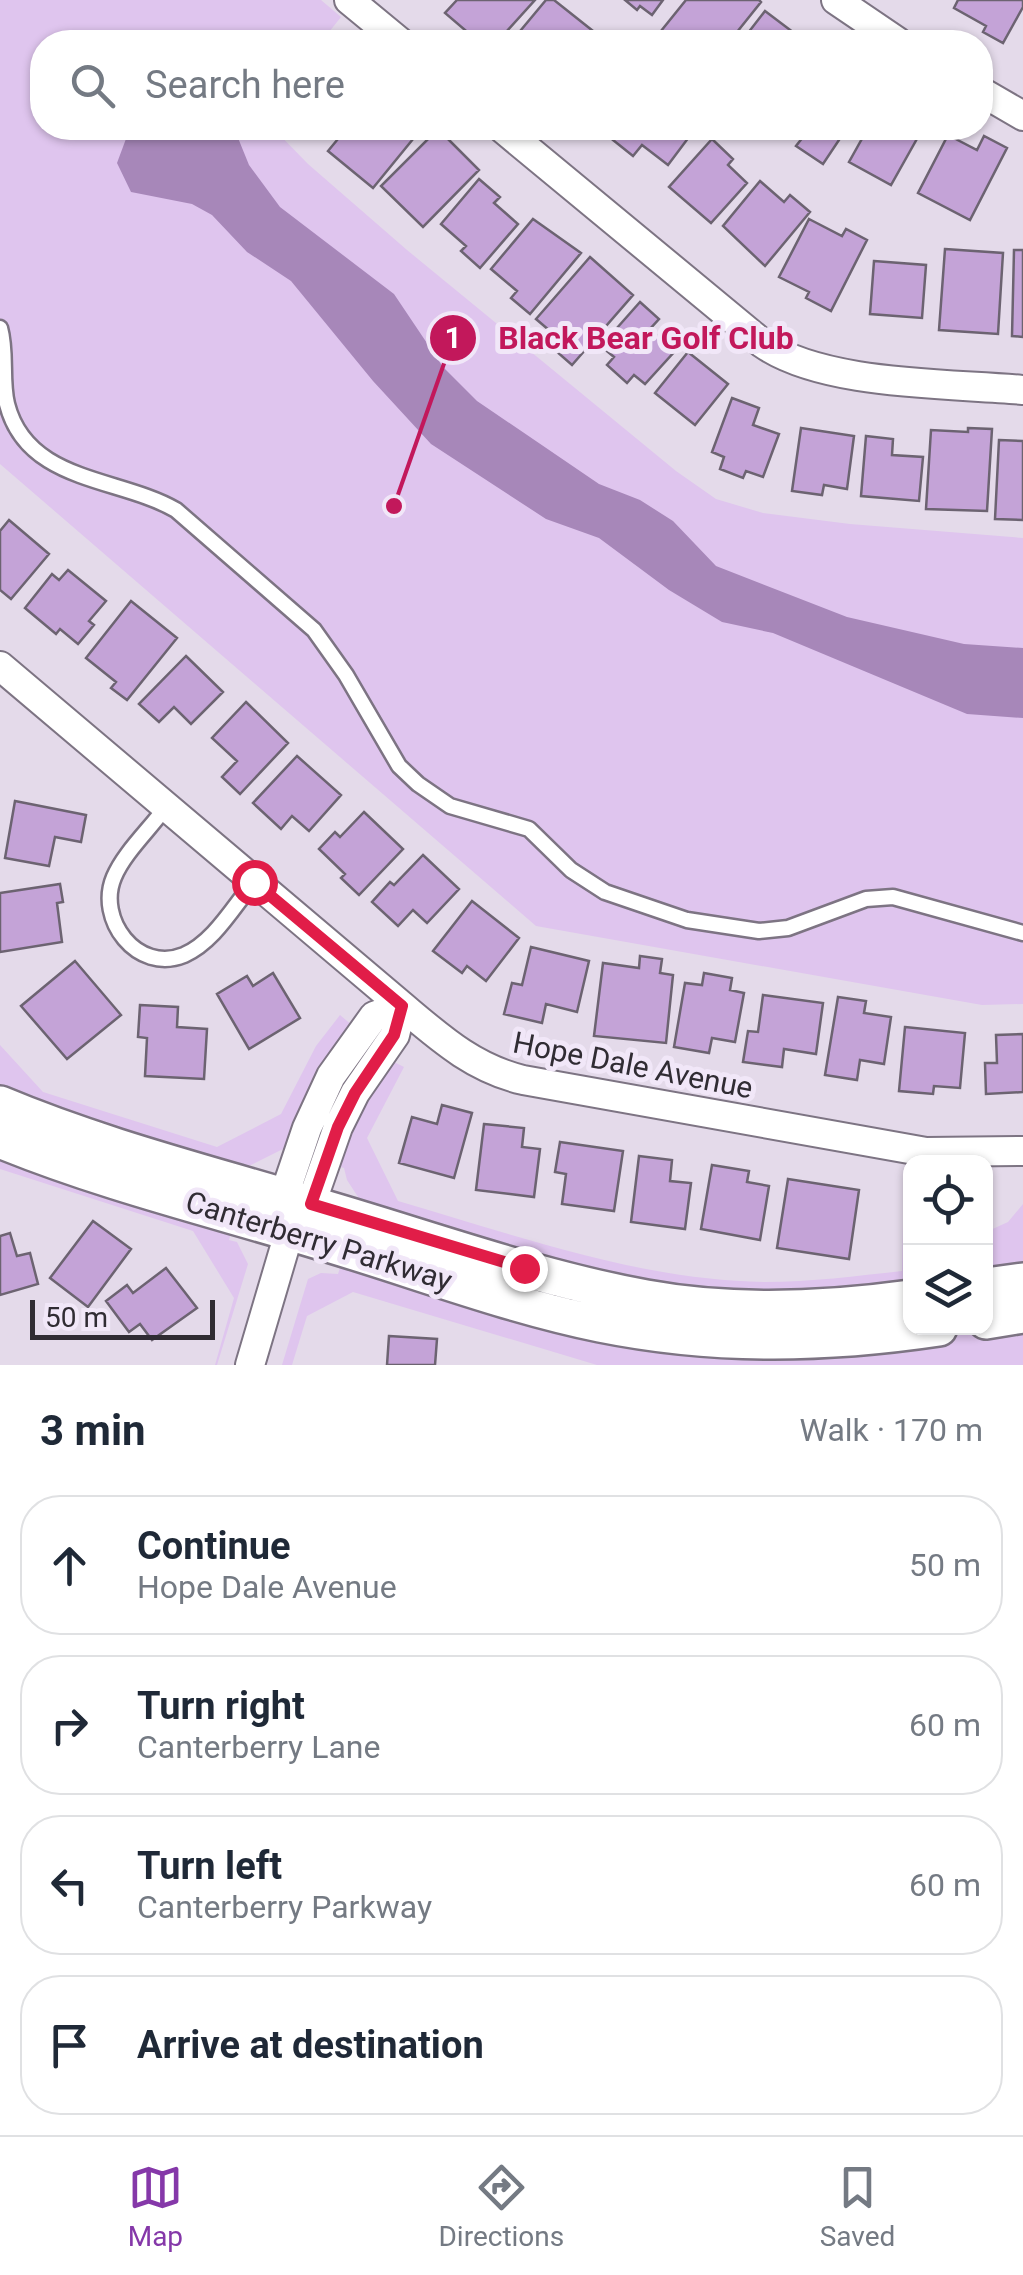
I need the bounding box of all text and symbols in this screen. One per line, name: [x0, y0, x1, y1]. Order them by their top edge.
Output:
search box: [30, 30, 993, 140]
icon: search: [65, 58, 120, 113]
text: Search here: [145, 63, 345, 107]
callout: Black Bear Golf Club: [428, 307, 813, 369]
text: Black Bear Golf Club: [498, 319, 794, 357]
text: 1: [444, 320, 462, 355]
route start: [232, 860, 278, 906]
street label: Hope Dale Avenue: [510, 1025, 756, 1105]
map controls: [903, 1155, 993, 1335]
button: locate: [903, 1155, 993, 1245]
street label: Canterberry Parkway: [182, 1184, 456, 1298]
button: layers: [903, 1245, 993, 1335]
route end: [502, 1246, 548, 1292]
scale bar: [30, 1295, 215, 1340]
text: 50 m: [45, 1301, 108, 1334]
text: 3 min: [40, 1406, 146, 1455]
text: Walk · 170 m: [800, 1411, 983, 1449]
text: Continue: [137, 1524, 291, 1568]
icon: ahead: [42, 1538, 97, 1593]
text: 50 m: [909, 1546, 981, 1584]
text: Hope Dale Avenue: [137, 1568, 397, 1606]
text: Turn right: [137, 1684, 305, 1728]
icon: right: [42, 1698, 97, 1753]
text: 60 m: [909, 1706, 981, 1744]
text: Canterberry Lane: [137, 1728, 380, 1766]
text: Turn left: [137, 1844, 282, 1888]
icon: left: [42, 1858, 97, 1913]
text: 60 m: [909, 1866, 981, 1904]
text: Canterberry Parkway: [137, 1888, 432, 1926]
icon: arrive: [42, 2018, 97, 2073]
text: Arrive at destination: [137, 2023, 484, 2067]
tab: Map: [128, 2160, 183, 2253]
tab: Directions: [438, 2160, 564, 2253]
tab: Saved: [820, 2160, 895, 2253]

